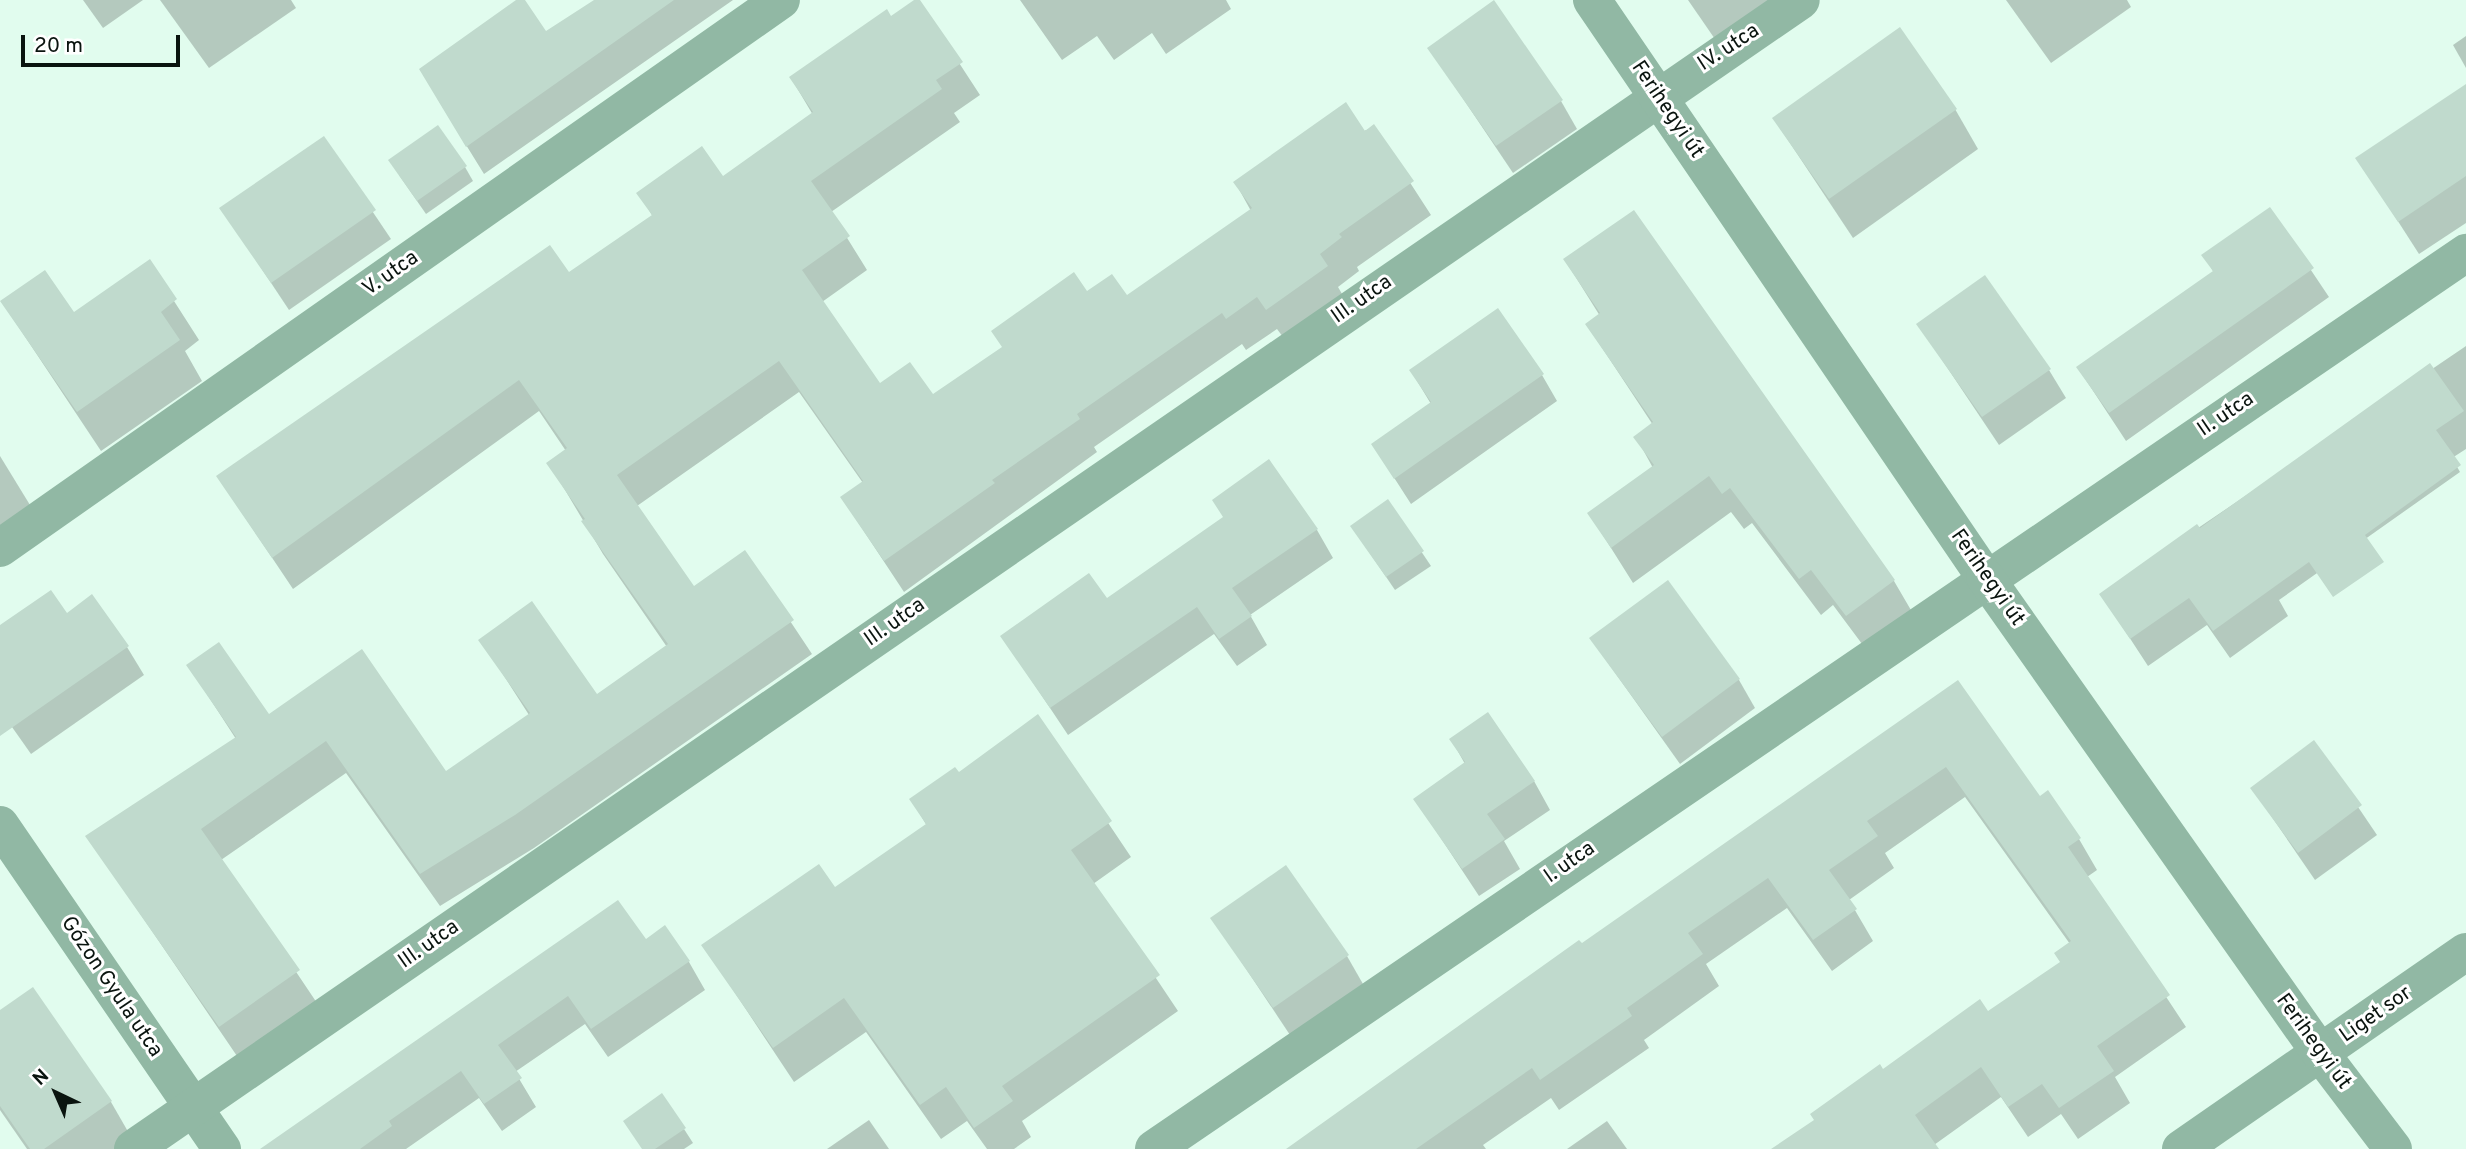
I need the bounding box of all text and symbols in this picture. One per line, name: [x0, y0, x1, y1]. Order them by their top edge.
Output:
street label: IV. utca: [1694, 19, 1764, 77]
scale bar: [24, 21, 184, 65]
text: 20 m: [34, 33, 83, 60]
street label: Ferihegyi út: [1625, 57, 1709, 163]
street label: V. utca: [358, 246, 424, 302]
street label: III. utca: [1327, 270, 1397, 330]
street label: II. utca: [2193, 387, 2259, 443]
street label: Ferihegyi út: [1945, 525, 2029, 631]
street label: III. utca: [860, 593, 930, 653]
street label: I. utca: [1540, 837, 1600, 889]
street label: Gózon Gyula utca: [55, 912, 167, 1062]
street label: III. utca: [394, 915, 464, 975]
street label: Liget sor: [2335, 981, 2417, 1049]
street label: Ferihegyi út: [2270, 989, 2356, 1095]
north arrow: [21, 1058, 91, 1128]
text: N: [28, 1065, 55, 1091]

